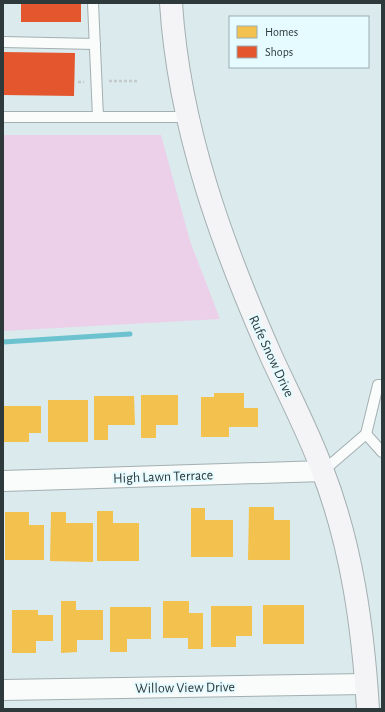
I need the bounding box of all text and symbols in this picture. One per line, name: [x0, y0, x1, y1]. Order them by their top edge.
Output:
legend: [229, 16, 369, 68]
text: Homes: [265, 26, 298, 38]
text: Shops: [265, 46, 293, 58]
street label: Rufe Snow Drive: [246, 313, 296, 399]
street label: High Lawn Terrace: [113, 468, 213, 486]
street label: Willow View Drive: [135, 680, 235, 696]

